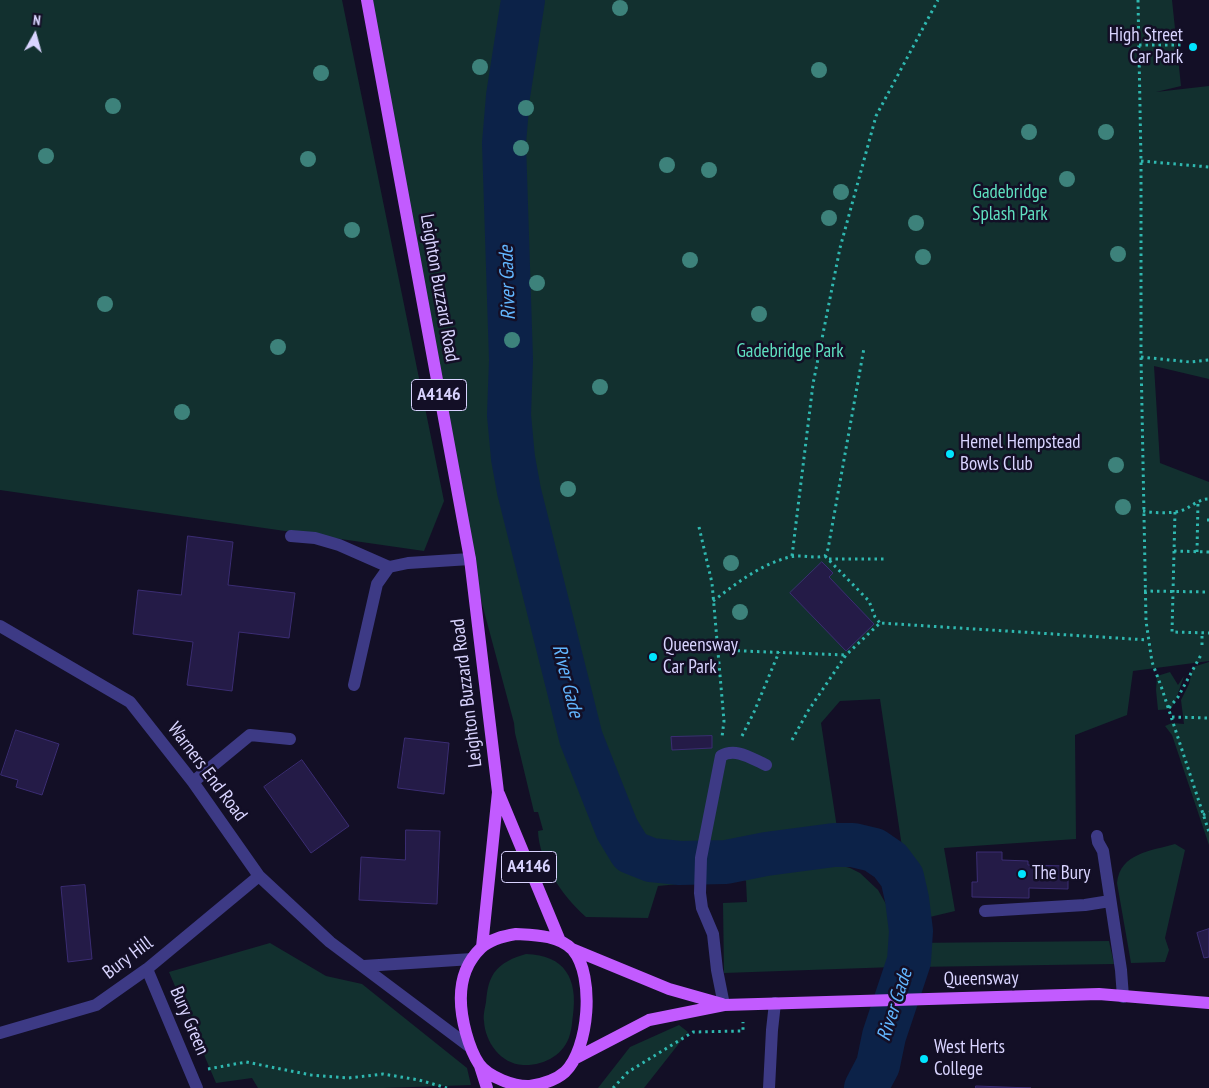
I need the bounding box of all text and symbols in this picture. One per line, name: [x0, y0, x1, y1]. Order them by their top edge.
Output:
north arrow: [10, 10, 60, 60]
text: N: [32, 11, 42, 30]
place label: High Street Car Park: [1109, 25, 1183, 69]
marker: High Street Car Park: [1187, 41, 1199, 53]
park label: Gadebridge Splash Park: [972, 182, 1048, 226]
street label: Leighton Buzzard Road: [415, 212, 463, 364]
water label: River Gade: [495, 245, 521, 321]
park label: Gadebridge Park: [736, 341, 844, 363]
road number: A4146: [412, 380, 466, 410]
place label: Hemel Hempstead Bowls Club: [960, 432, 1081, 476]
marker: Hemel Hempstead Bowls Club: [944, 448, 956, 460]
street label: Leighton Buzzard Road: [447, 617, 487, 769]
place label: Queensway Car Park: [663, 635, 738, 679]
water label: River Gade: [546, 642, 588, 720]
marker: Queensway Car Park: [647, 651, 659, 663]
street label: Warners End Road: [162, 718, 252, 826]
road number: A4146: [502, 852, 556, 882]
place label: The Bury: [1032, 863, 1090, 885]
marker: The Bury: [1016, 868, 1028, 880]
street label: Bury Hill: [98, 932, 158, 984]
water label: River Gade: [872, 966, 918, 1044]
street label: Queensway: [943, 967, 1019, 991]
street label: Bury Green: [164, 983, 214, 1059]
place label: West Herts College: [934, 1037, 1005, 1081]
marker: West Herts College: [918, 1053, 930, 1065]

